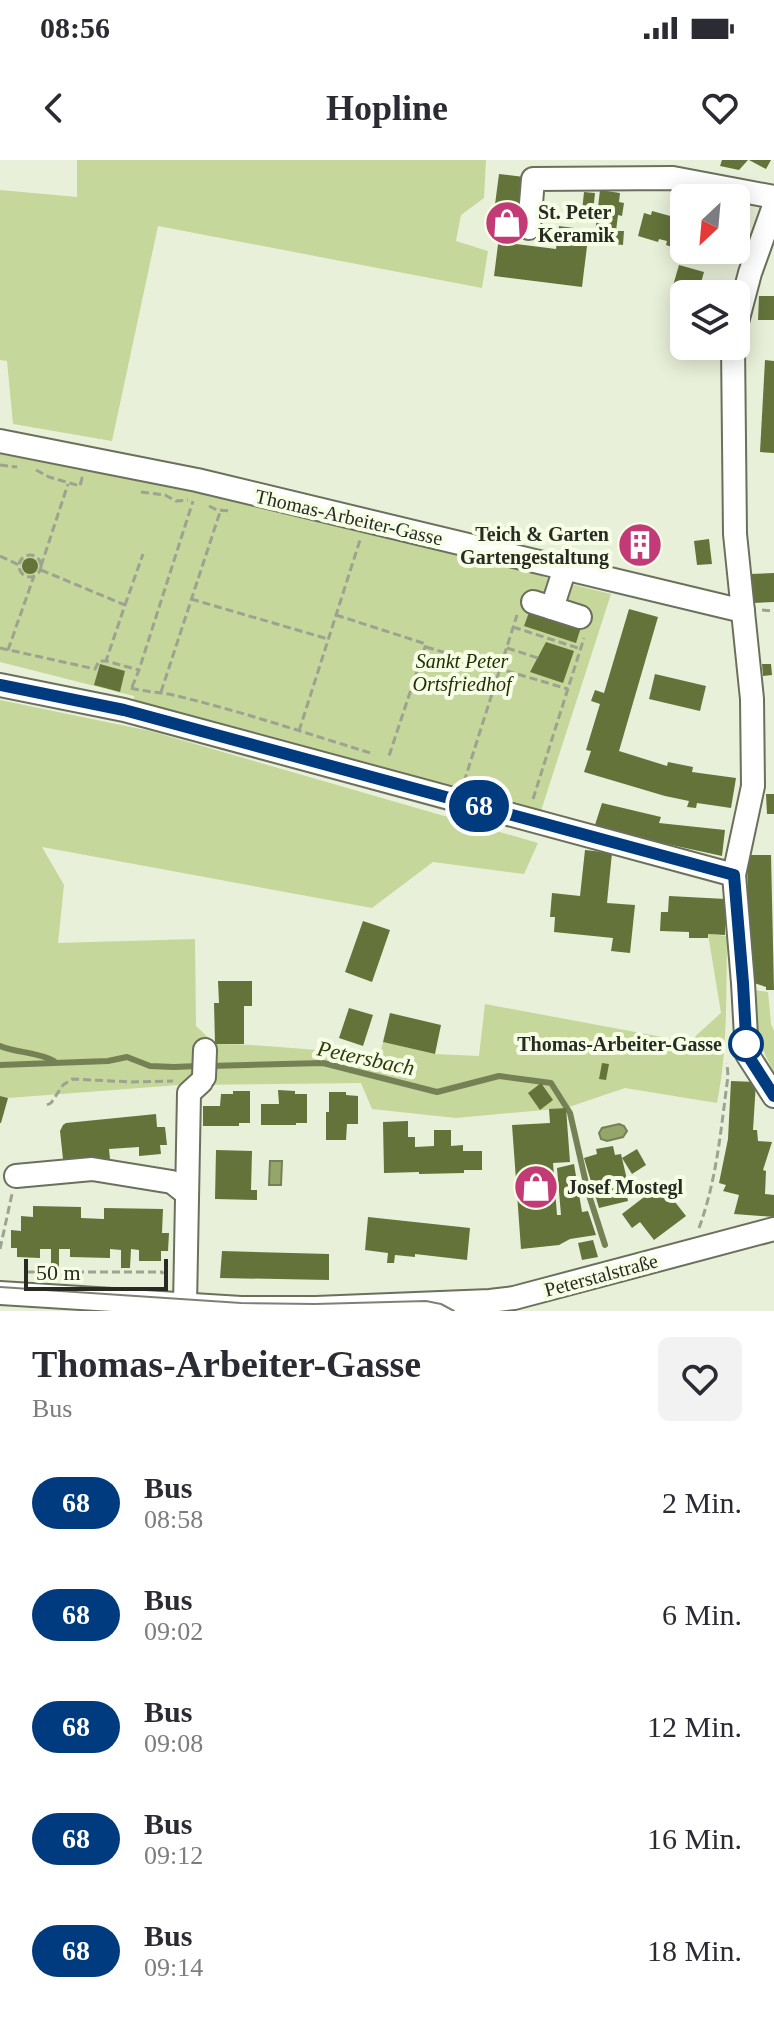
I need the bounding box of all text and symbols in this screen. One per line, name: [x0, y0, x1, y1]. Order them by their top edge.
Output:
text: 08:56: [40, 11, 110, 44]
icon: back: [32, 86, 76, 130]
icon: heart: [698, 86, 742, 130]
text: Hopline: [326, 88, 448, 128]
north arrow: [670, 184, 750, 264]
map controls: [670, 184, 750, 360]
shop icon: St. Peter Keramik: [483, 199, 531, 247]
place label: St. Peter Keramik: [538, 201, 616, 246]
button: layers: [670, 280, 750, 360]
street label: Thomas-Arbeiter-Gasse: [253, 485, 445, 549]
building icon: Teich & Garten Gartengestaltung: [616, 521, 664, 569]
place label: Teich & Garten Gartengestaltung: [460, 523, 609, 569]
park label: Sankt Peter Ortsfriedhof: [413, 650, 514, 696]
line badge: 68: [443, 780, 515, 832]
text: 68: [465, 790, 493, 821]
marker: Thomas-Arbeiter-Gasse: [729, 1027, 763, 1061]
place label: Thomas-Arbeiter-Gasse: [517, 1033, 722, 1055]
water label: Petersbach: [314, 1035, 417, 1081]
shop icon: Josef Mostegl: [512, 1163, 560, 1211]
place label: Josef Mostegl: [567, 1176, 684, 1199]
street label: Peterstalstraße: [542, 1249, 660, 1301]
scale bar: [24, 1255, 168, 1291]
text: 50 m: [36, 1260, 81, 1285]
button: heart: [658, 1337, 742, 1421]
text: Thomas-Arbeiter-Gasse: [32, 1343, 421, 1385]
text: Bus: [32, 1394, 72, 1423]
text: Bus: [144, 1471, 192, 1504]
text: 2 Min.: [662, 1486, 742, 1519]
text: 68: [62, 1487, 90, 1518]
text: 08:58: [144, 1505, 203, 1534]
text: Bus: [144, 1583, 192, 1616]
text: 6 Min.: [662, 1598, 742, 1631]
text: 68: [62, 1599, 90, 1630]
text: 09:02: [144, 1617, 203, 1646]
text: Bus: [144, 1695, 192, 1728]
text: 12 Min.: [647, 1710, 742, 1743]
text: 68: [62, 1711, 90, 1742]
text: 09:08: [144, 1729, 203, 1758]
text: Bus: [144, 1807, 192, 1840]
text: 16 Min.: [647, 1822, 742, 1855]
text: 68: [62, 1823, 90, 1854]
text: 09:12: [144, 1841, 203, 1870]
text: Bus: [144, 1919, 192, 1952]
text: 18 Min.: [647, 1934, 742, 1967]
text: 68: [62, 1935, 90, 1966]
text: 09:14: [144, 1953, 203, 1982]

